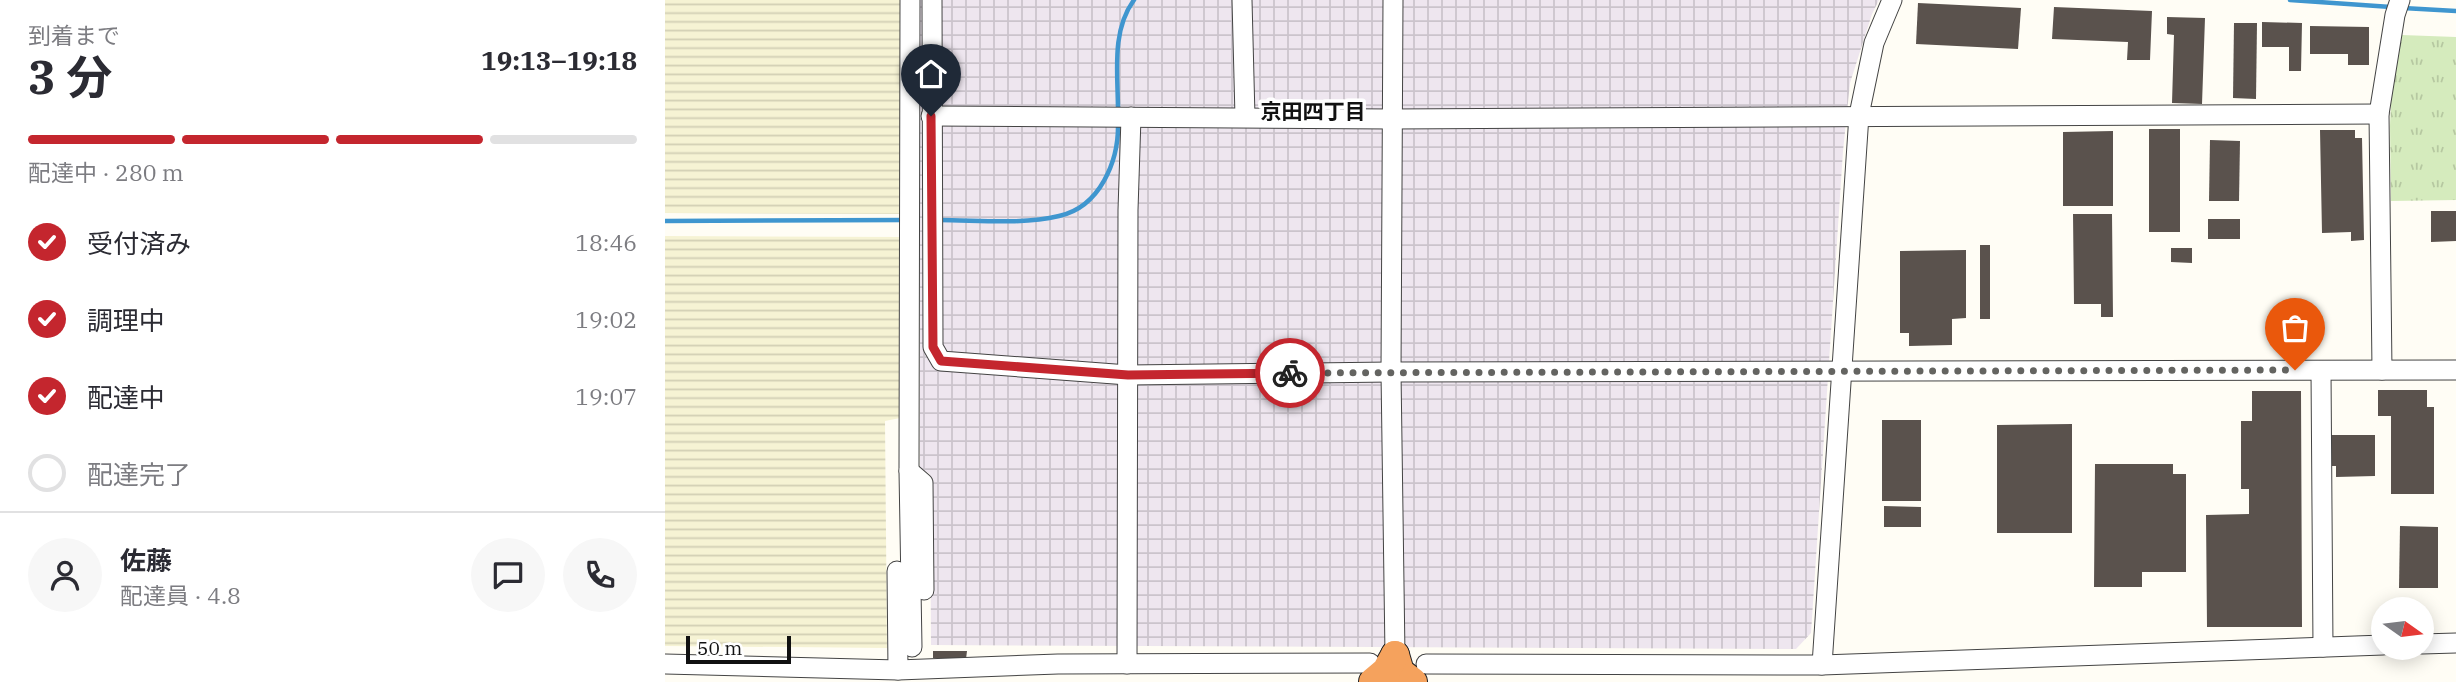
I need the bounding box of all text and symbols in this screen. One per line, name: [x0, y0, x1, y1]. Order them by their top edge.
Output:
text: 到着まで: [28, 20, 120, 50]
text: 19:13–19:18: [481, 43, 637, 77]
pin: [901, 44, 961, 116]
text: 3 分: [28, 47, 112, 107]
icon: home: [912, 55, 950, 93]
district label: 京田四丁目: [1261, 97, 1366, 125]
text: 配達中 · 280 m: [28, 157, 184, 187]
icon: check: [28, 223, 66, 261]
text: 受付済み: [87, 226, 191, 260]
text: 18:46: [575, 227, 637, 257]
pin: [2265, 298, 2325, 370]
icon: check: [28, 300, 66, 338]
text: 調理中: [87, 303, 165, 337]
text: 19:02: [575, 304, 637, 334]
icon: bag: [2276, 309, 2314, 347]
courier: [1255, 338, 1325, 408]
icon: bike: [1271, 354, 1309, 392]
icon: check: [28, 377, 66, 415]
text: 配達中: [87, 380, 165, 414]
text: 19:07: [575, 381, 637, 411]
text: 配達完了: [87, 457, 191, 491]
button: person: [28, 538, 102, 612]
button: chat: [471, 538, 545, 612]
button: phone: [563, 538, 637, 612]
text: 佐藤: [120, 543, 172, 577]
text: 配達員 · 4.8: [120, 580, 241, 610]
north arrow: [2371, 597, 2434, 660]
map controls: [2371, 597, 2434, 660]
scale bar: [686, 633, 791, 665]
text: 50 m: [697, 636, 742, 660]

